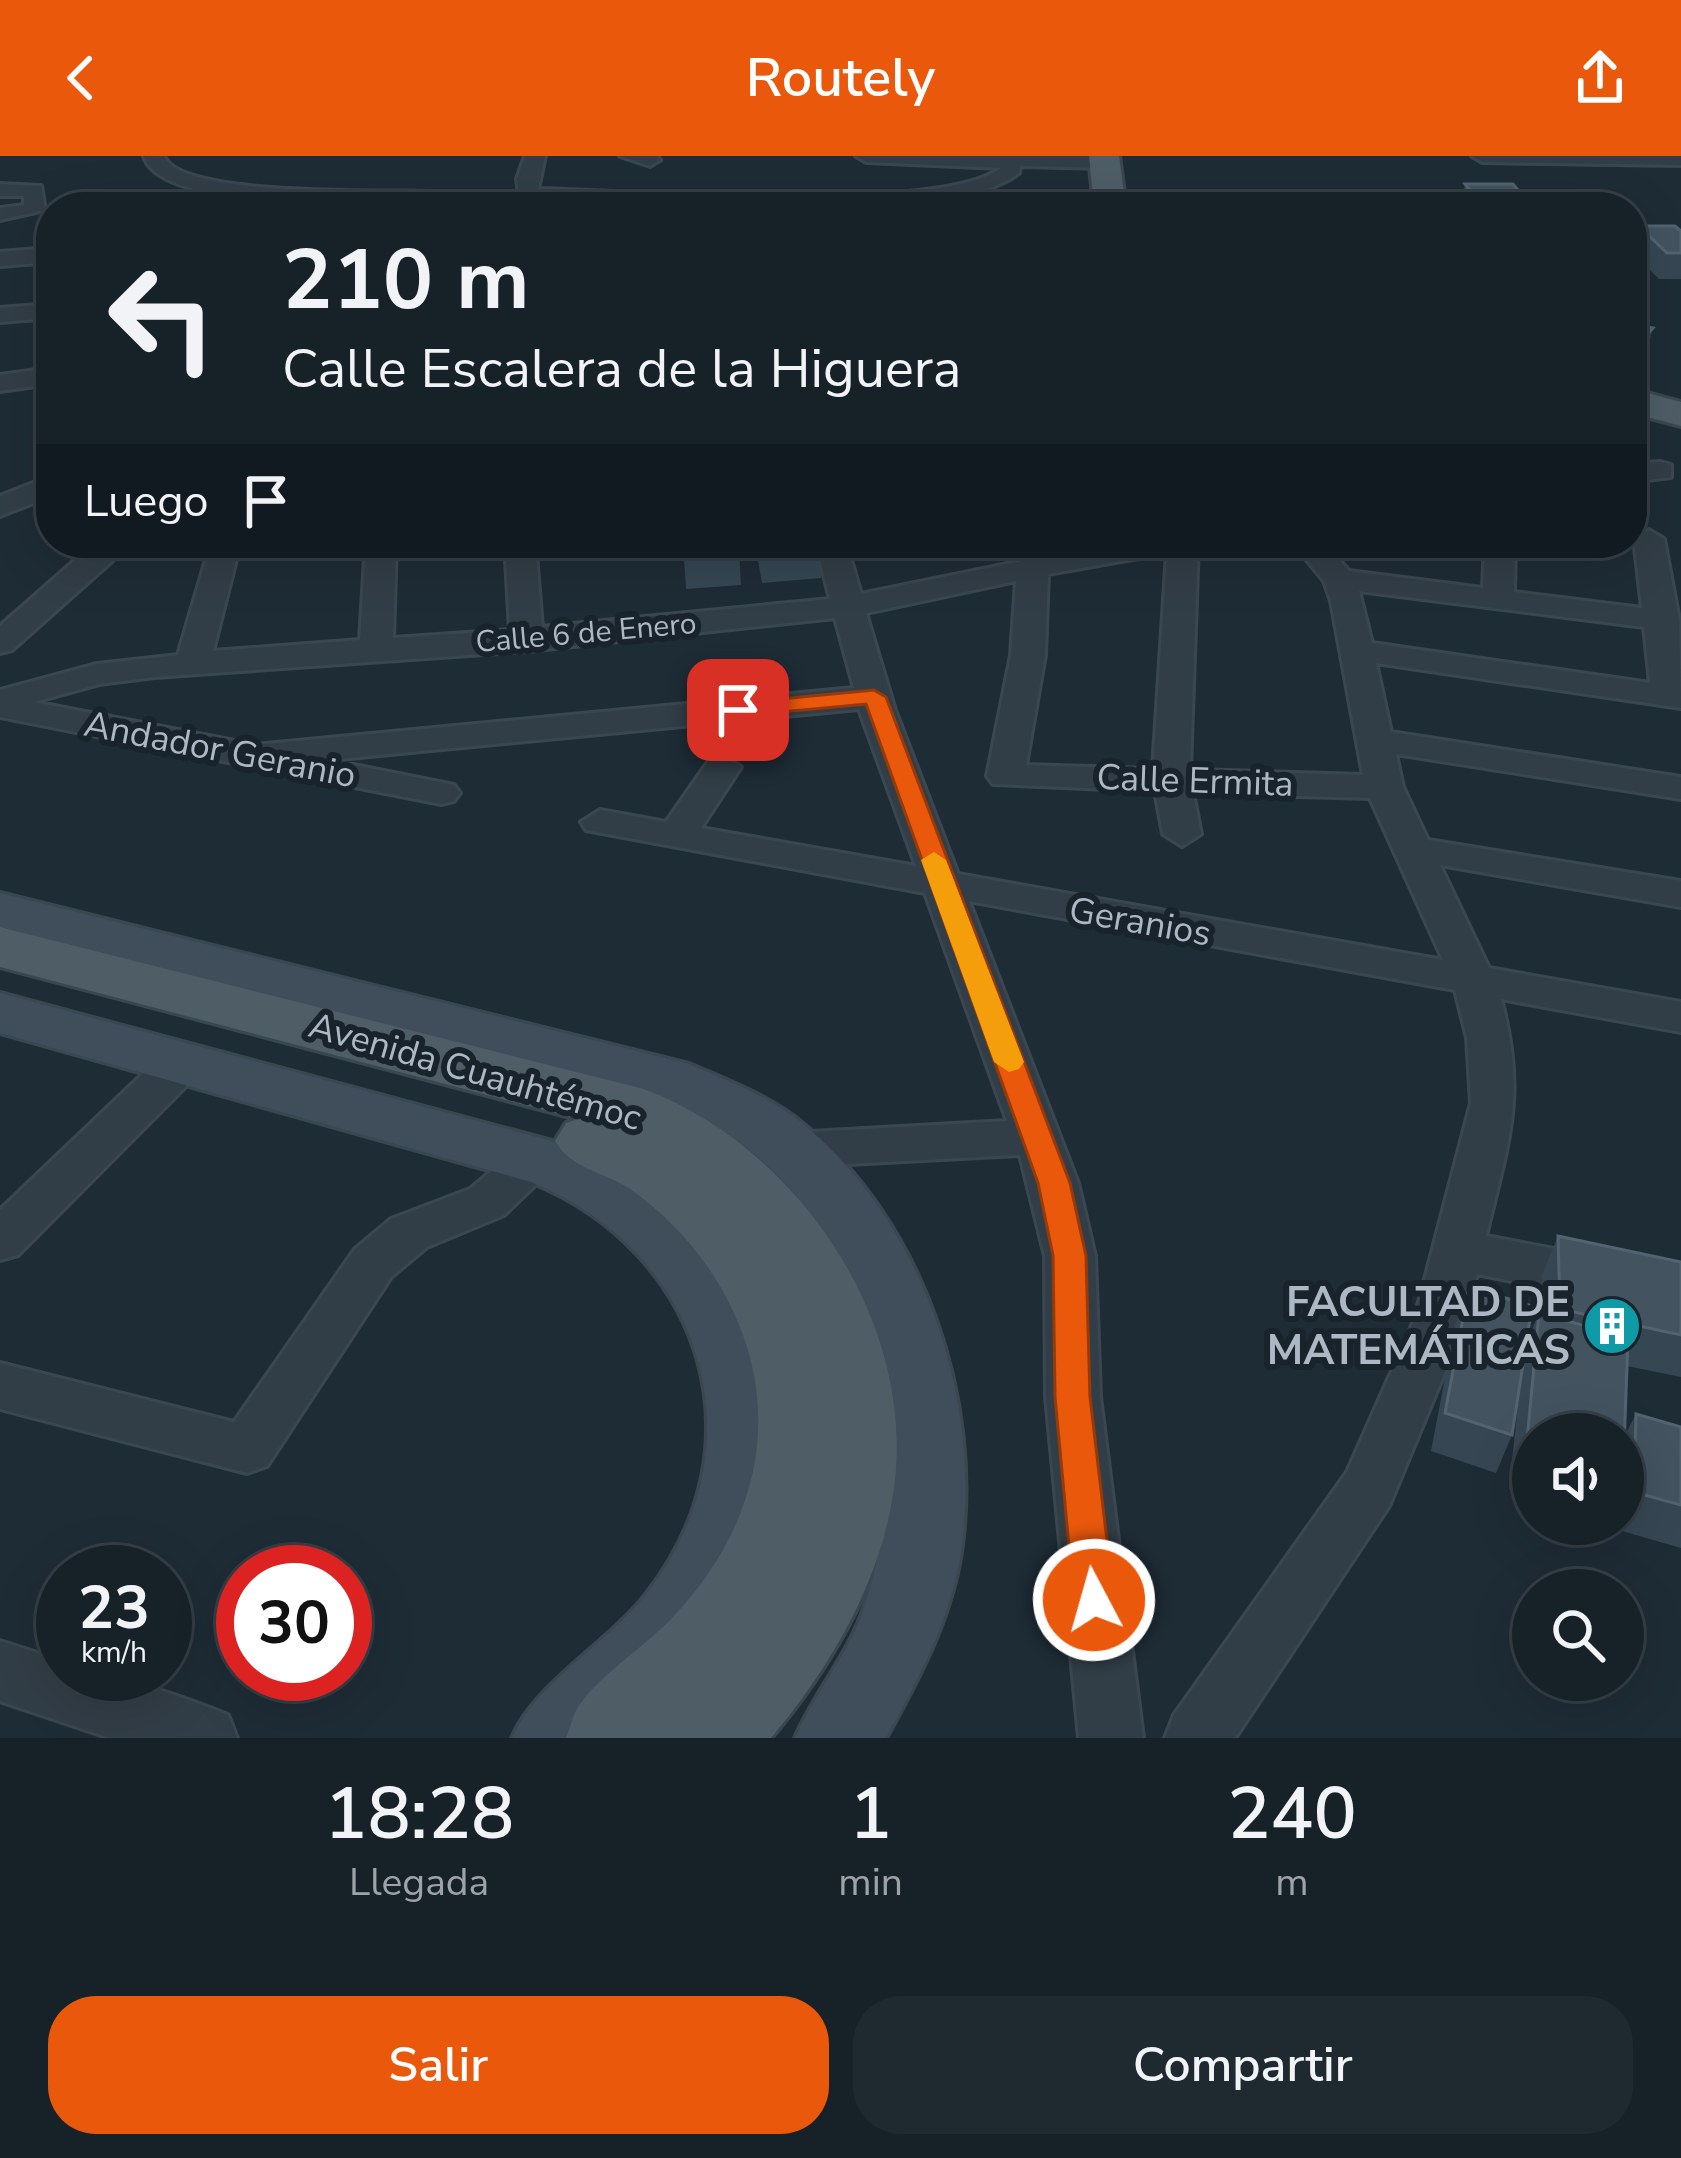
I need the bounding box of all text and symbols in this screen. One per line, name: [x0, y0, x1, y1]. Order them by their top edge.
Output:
text: Routely: [746, 41, 935, 115]
icon: back: [48, 45, 114, 111]
icon: share: [1567, 45, 1633, 111]
text: 210 m: [282, 223, 530, 338]
icon: left: [84, 240, 240, 396]
text: Calle Escalera de la Higuera: [282, 332, 961, 406]
icon: arrive: [233, 468, 299, 534]
text: Luego: [84, 471, 209, 532]
street label: Calle 6 de Enero: [474, 603, 698, 663]
pin: [687, 659, 789, 761]
icon: arrive: [705, 677, 771, 743]
street label: Andador Geranio: [80, 700, 360, 800]
street label: Calle Ermita: [1096, 753, 1294, 809]
street label: Geranios: [1065, 885, 1215, 959]
street label: Avenida Cuauhtémoc: [303, 1001, 647, 1143]
place label: FACULTAD DE MATEMÁTICAS: [1267, 1274, 1570, 1379]
building icon: FACULTAD DE MATEMÁTICAS: [1581, 1295, 1643, 1357]
map controls: [1512, 1413, 1644, 1701]
button: sound: [1512, 1413, 1644, 1545]
position arrow: [1031, 1537, 1157, 1663]
speed limit sign: 30: [216, 1545, 372, 1701]
text: 23: [78, 1567, 150, 1649]
button: search: [1512, 1569, 1644, 1701]
text: km/h: [81, 1632, 147, 1673]
text: 18:28: [324, 1765, 514, 1863]
text: 1: [849, 1765, 892, 1863]
text: 240: [1227, 1765, 1357, 1863]
text: Llegada: [349, 1856, 489, 1909]
text: min: [838, 1856, 903, 1909]
text: m: [1275, 1856, 1309, 1909]
button: Salir: [48, 1996, 829, 2134]
button: Compartir: [853, 1996, 1633, 2134]

